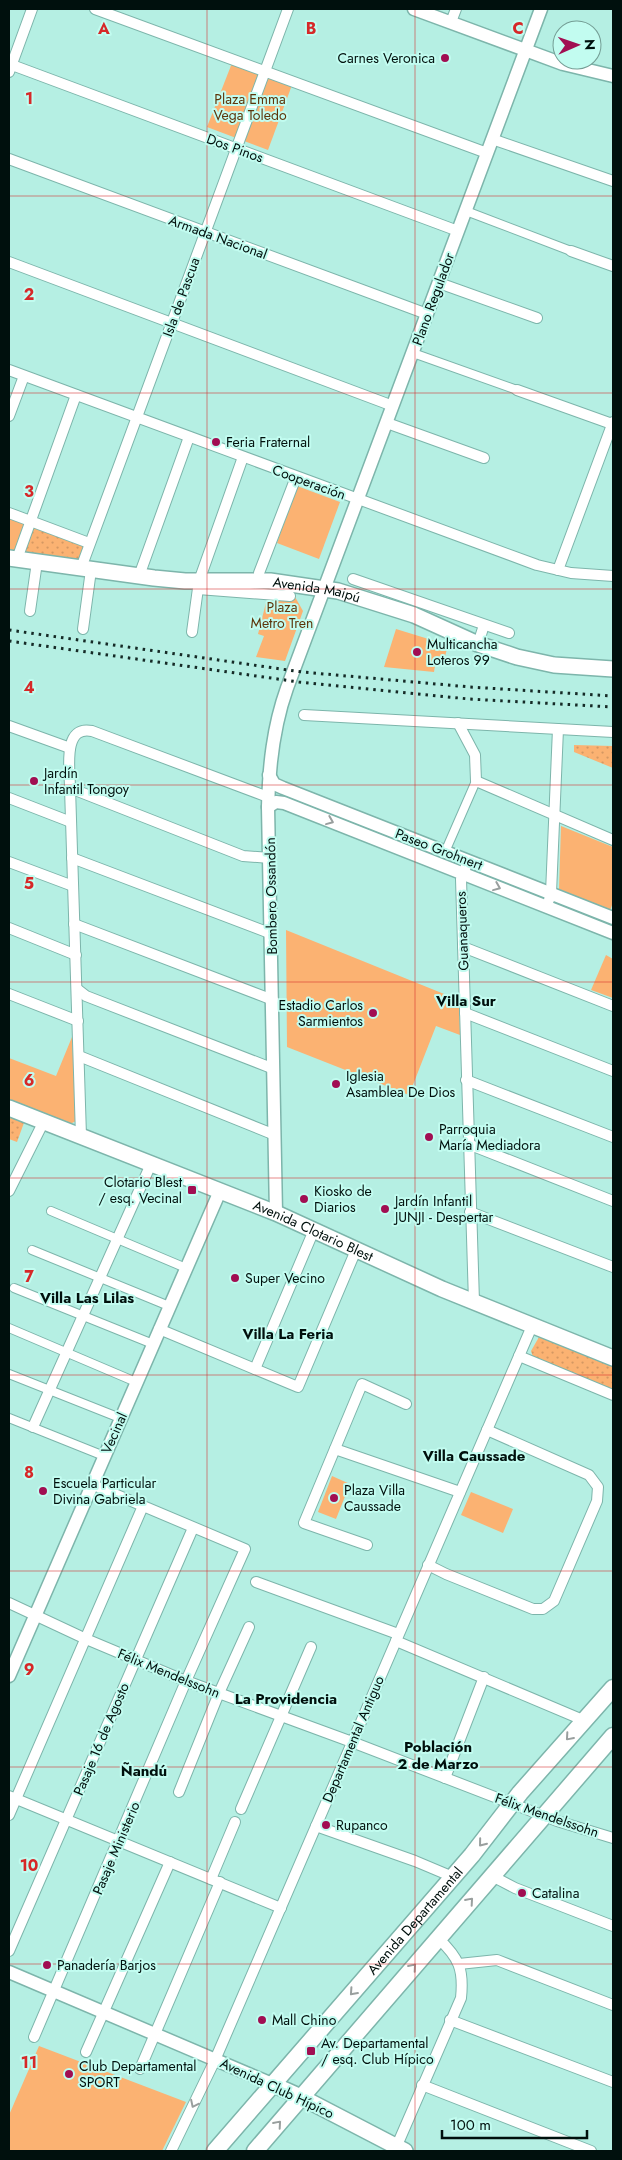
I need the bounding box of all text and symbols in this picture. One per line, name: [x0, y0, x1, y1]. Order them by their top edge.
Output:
text: A: [97, 17, 110, 40]
text: B: [306, 17, 316, 40]
text: C: [512, 17, 524, 40]
north arrow: [552, 20, 602, 70]
text: N: [580, 39, 600, 50]
place label: Carnes Veronica: [337, 48, 435, 68]
marker: Carnes Veronica: [439, 52, 451, 64]
text: 1: [25, 87, 33, 110]
park label: Plaza Emma Vega Toledo: [213, 89, 287, 125]
street label: Dos Pinos: [204, 129, 266, 168]
street label: Armada Nacional: [166, 210, 270, 264]
street label: Plano Regulador: [407, 250, 459, 348]
street label: Isla de Pascua: [157, 255, 205, 339]
text: 2: [24, 283, 34, 306]
place label: Feria Fraternal: [226, 432, 310, 452]
marker: Feria Fraternal: [210, 436, 222, 448]
street label: Cooperación: [269, 459, 349, 505]
text: 3: [24, 480, 34, 503]
street label: Avenida Maipú: [272, 572, 363, 607]
park label: Plaza Metro Tren: [251, 597, 313, 633]
place label: Multicancha Loteros 99: [427, 634, 497, 670]
marker: Multicancha Loteros 99: [411, 646, 423, 658]
text: 4: [23, 676, 35, 699]
place label: Jardín Infantil Tongoy: [42, 763, 130, 799]
marker: Jardín Infantil Tongoy: [28, 775, 40, 787]
one-way arrow: [325, 815, 334, 825]
street label: Paseo Grohnert: [393, 823, 486, 875]
street label: Bombero Ossandón: [260, 837, 282, 955]
text: 5: [24, 872, 34, 895]
one-way arrow: [492, 881, 501, 891]
street label: Guanaqueros: [451, 891, 473, 971]
district label: Villa Sur: [435, 990, 497, 1012]
place label: Estadio Carlos Sarmientos: [278, 995, 363, 1031]
marker: Estadio Carlos Sarmientos: [367, 1007, 379, 1019]
place label: Iglesia Asamblea De Dios: [346, 1066, 456, 1102]
text: 6: [24, 1069, 34, 1092]
marker: Iglesia Asamblea De Dios: [330, 1078, 342, 1090]
place label: Parroquia María Mediadora: [439, 1119, 541, 1155]
marker: Parroquia María Mediadora: [423, 1131, 435, 1143]
place label: Clotario Blest / esq. Vecinal: [98, 1172, 183, 1208]
place label: Kiosko de Diarios: [314, 1181, 372, 1217]
marker: Clotario Blest / esq. Vecinal: [186, 1184, 198, 1196]
place label: Jardín Infantil JUNJI - Despertar: [393, 1191, 494, 1227]
marker: Kiosko de Diarios: [298, 1193, 310, 1205]
street label: Avenida Clotario Blest: [250, 1195, 377, 1266]
marker: Jardín Infantil JUNJI - Despertar: [379, 1203, 391, 1215]
text: 7: [24, 1265, 34, 1288]
place label: Super Vecino: [245, 1268, 325, 1288]
marker: Super Vecino: [229, 1272, 241, 1284]
district label: Villa Las Lilas: [39, 1287, 134, 1309]
district label: Villa La Feria: [241, 1323, 334, 1345]
street label: Vecinal: [96, 1409, 132, 1457]
district label: Villa Caussade: [422, 1445, 526, 1467]
text: 8: [24, 1461, 34, 1484]
place label: Escuela Particular Divina Gabriela: [53, 1473, 157, 1509]
place label: Plaza Villa Caussade: [344, 1480, 405, 1516]
marker: Escuela Particular Divina Gabriela: [37, 1485, 49, 1497]
marker: Plaza Villa Caussade: [328, 1492, 340, 1504]
street label: Félix Mendelssohn: [115, 1643, 223, 1703]
text: 9: [24, 1658, 34, 1681]
street label: Departamental Antiguo: [317, 1672, 389, 1805]
street label: Pasaje 16 de Agosto: [68, 1679, 134, 1798]
district label: La Providencia: [235, 1688, 337, 1710]
one-way arrow: [566, 1731, 574, 1740]
district label: Población 2 de Marzo: [397, 1736, 479, 1775]
district label: Ñandú: [121, 1760, 167, 1782]
street label: Félix Mendelssohn: [492, 1788, 602, 1842]
street label: Pasaje Ministerio: [87, 1798, 145, 1898]
place label: Rupanco: [336, 1815, 388, 1835]
marker: Rupanco: [320, 1819, 332, 1831]
one-way arrow: [478, 1837, 487, 1846]
text: 10: [20, 1854, 38, 1877]
street label: Avenida Departamental: [363, 1862, 467, 1979]
place label: Catalina: [532, 1883, 579, 1903]
marker: Catalina: [516, 1887, 528, 1899]
one-way arrow: [464, 1898, 473, 1907]
place label: Panadería Barjos: [57, 1955, 156, 1975]
marker: Panadería Barjos: [41, 1959, 53, 1971]
one-way arrow: [407, 1964, 416, 1973]
one-way arrow: [350, 1987, 359, 1996]
place label: Mall Chino: [272, 2010, 337, 2030]
marker: Mall Chino: [256, 2014, 268, 2026]
place label: Av. Departamental / esq. Club Hípico: [321, 2033, 434, 2069]
marker: Av. Departamental / esq. Club Hípico: [305, 2045, 317, 2057]
text: 11: [21, 2051, 37, 2074]
street label: Avenida Club Hípico: [217, 2053, 338, 2123]
place label: Club Departamental SPORT: [79, 2056, 196, 2092]
marker: Club Departamental SPORT: [63, 2068, 75, 2080]
one-way arrow: [189, 2099, 200, 2108]
scale bar: [442, 2108, 587, 2140]
text: 100 m: [450, 2114, 491, 2136]
one-way arrow: [273, 2121, 282, 2130]

